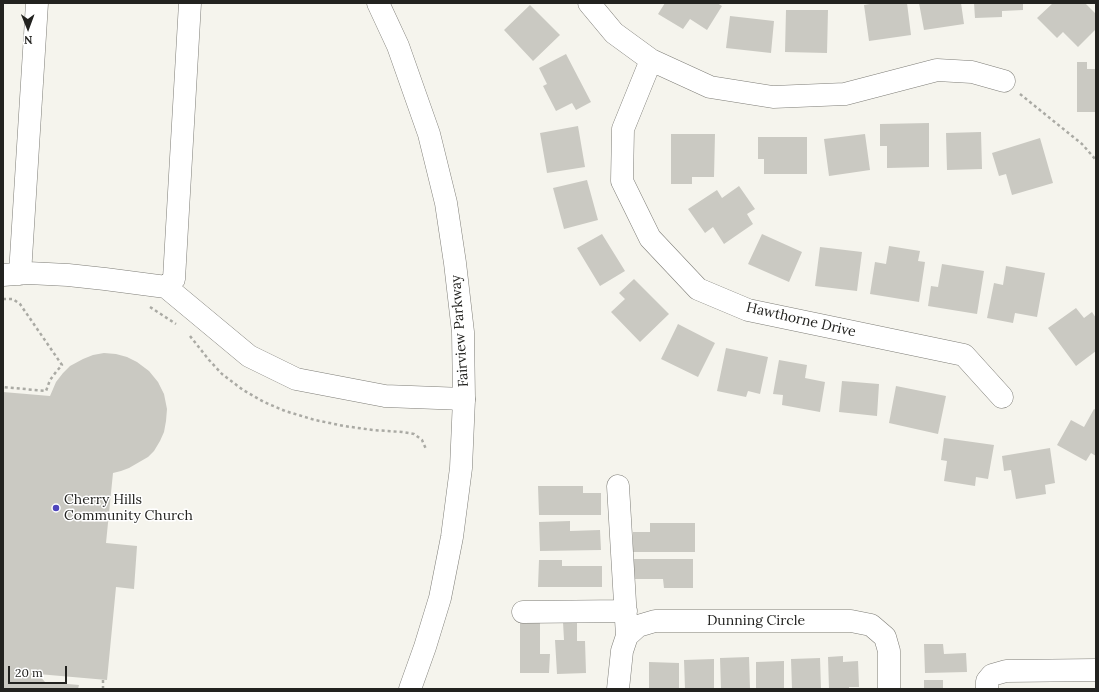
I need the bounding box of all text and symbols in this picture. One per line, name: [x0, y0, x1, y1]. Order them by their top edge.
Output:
north arrow: [8, 8, 48, 48]
text: N: [24, 33, 33, 47]
street label: Fairview Parkway: [448, 274, 472, 388]
street label: Hawthorne Drive: [745, 299, 857, 341]
place label: Cherry Hills Community Church: [64, 492, 193, 524]
marker: Cherry Hills Community Church: [51, 503, 61, 513]
street label: Dunning Circle: [707, 613, 805, 629]
scale bar: [10, 658, 69, 684]
text: 20 m: [15, 665, 43, 680]

